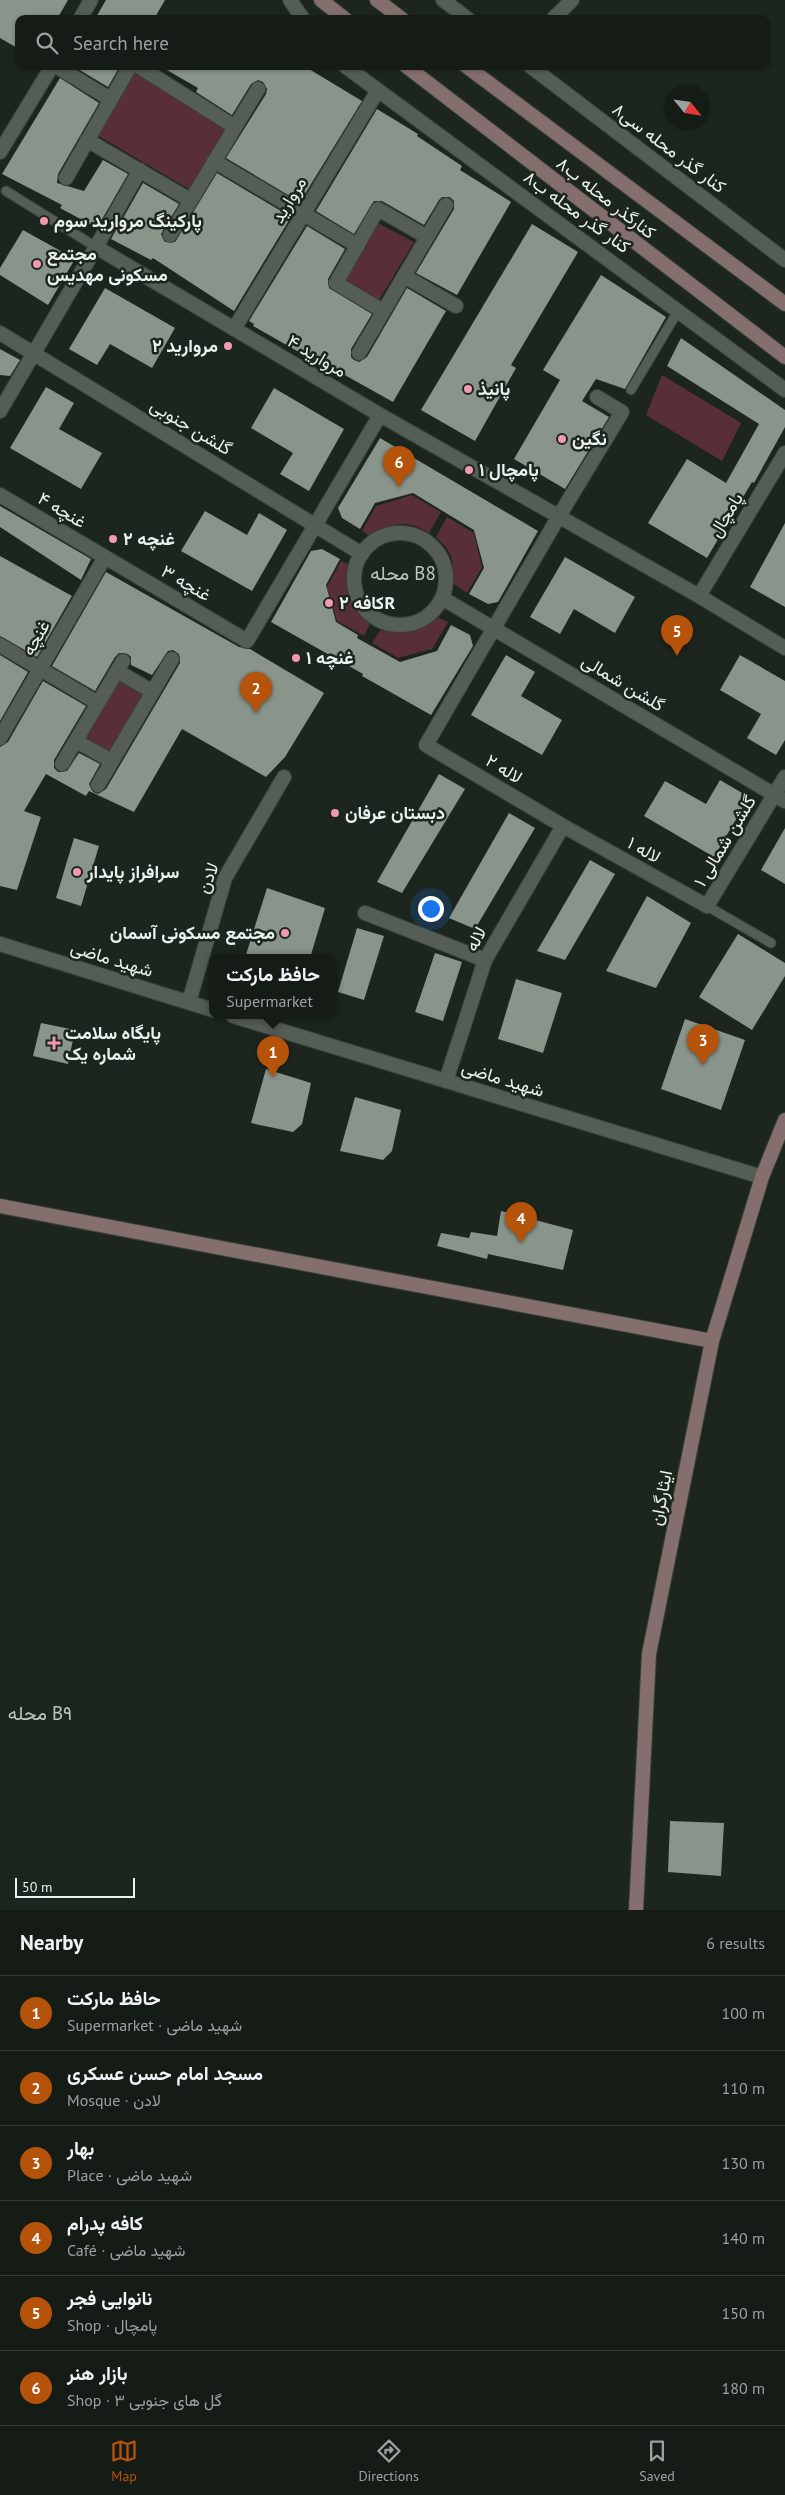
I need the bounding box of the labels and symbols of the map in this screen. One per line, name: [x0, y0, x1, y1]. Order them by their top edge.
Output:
north arrow: [665, 85, 710, 130]
street label: کنار گذر محله سی۸: [608, 97, 731, 198]
street label: کنارگذر محله ب۸: [552, 152, 661, 244]
street label: کنار گذر محله ب۸: [519, 165, 635, 258]
street label: مروارید: [266, 172, 311, 227]
place label: پارکینگ مروارید سوم: [54, 209, 202, 233]
marker: پارکینگ مروارید سوم: [38, 215, 50, 227]
place label: مجتمع مسکونی مهدیس: [47, 242, 168, 286]
marker: مجتمع مسکونی مهدیس: [31, 258, 43, 270]
street label: مروارید ۴: [284, 329, 351, 382]
place label: مروارید ۲: [152, 334, 218, 357]
marker: مروارید ۲: [222, 340, 234, 352]
place label: پانیذ: [478, 377, 511, 401]
marker: پانیذ: [462, 383, 474, 395]
street label: گلشن جنوبی: [146, 393, 236, 460]
place label: نگین: [572, 427, 607, 450]
marker: نگین: [556, 433, 568, 445]
pin: 6: [383, 446, 415, 487]
place label: پامچال ۱: [479, 458, 539, 482]
marker: پامچال ۱: [463, 464, 475, 476]
street label: غنچه ۴: [33, 486, 91, 534]
street label: پامچال: [703, 488, 749, 542]
place label: غنچه ۲: [123, 527, 175, 551]
marker: غنچه ۲: [107, 533, 119, 545]
street label: غنچه ۳: [157, 559, 215, 607]
district label: محله B8: [370, 561, 436, 585]
place label: کافه ۲R: [339, 591, 395, 614]
marker: کافه ۲R: [323, 597, 335, 609]
pin: 5: [661, 615, 693, 656]
street label: غنچه: [16, 616, 56, 660]
place label: غنچه ۱: [306, 646, 354, 670]
street label: گلشن شمالی: [578, 649, 669, 716]
marker: غنچه ۱: [290, 652, 302, 664]
pin: 2: [240, 672, 272, 713]
street label: لاله ۲: [482, 749, 527, 788]
street label: گلشن شمالی ۱: [688, 791, 761, 891]
place label: دبستان عرفان: [345, 801, 445, 824]
marker: دبستان عرفان: [329, 807, 341, 819]
street label: لاله ۱: [623, 831, 665, 868]
street label: لادن: [191, 859, 224, 897]
place label: سرافراز پایدار: [86, 860, 179, 884]
marker: سرافراز پایدار: [71, 866, 83, 878]
your location: [418, 896, 444, 922]
place label: مجتمع مسکونی آسمان: [110, 921, 275, 945]
street label: لاله: [460, 922, 492, 955]
marker: مجتمع مسکونی آسمان: [279, 927, 291, 939]
street label: شهید ماضی: [68, 935, 156, 982]
place label: پایگاه سلامت شماره یک: [65, 1021, 161, 1065]
pin: 3: [687, 1024, 719, 1065]
marker: پایگاه سلامت شماره یک: [47, 1036, 61, 1050]
pin: 1: [257, 1036, 289, 1077]
street label: شهید ماضی: [459, 1055, 547, 1102]
pin: 4: [505, 1202, 537, 1243]
street label: ایثارگران: [644, 1468, 677, 1528]
district label: محله B۹: [8, 1701, 72, 1725]
scale bar: [15, 1875, 135, 1898]

